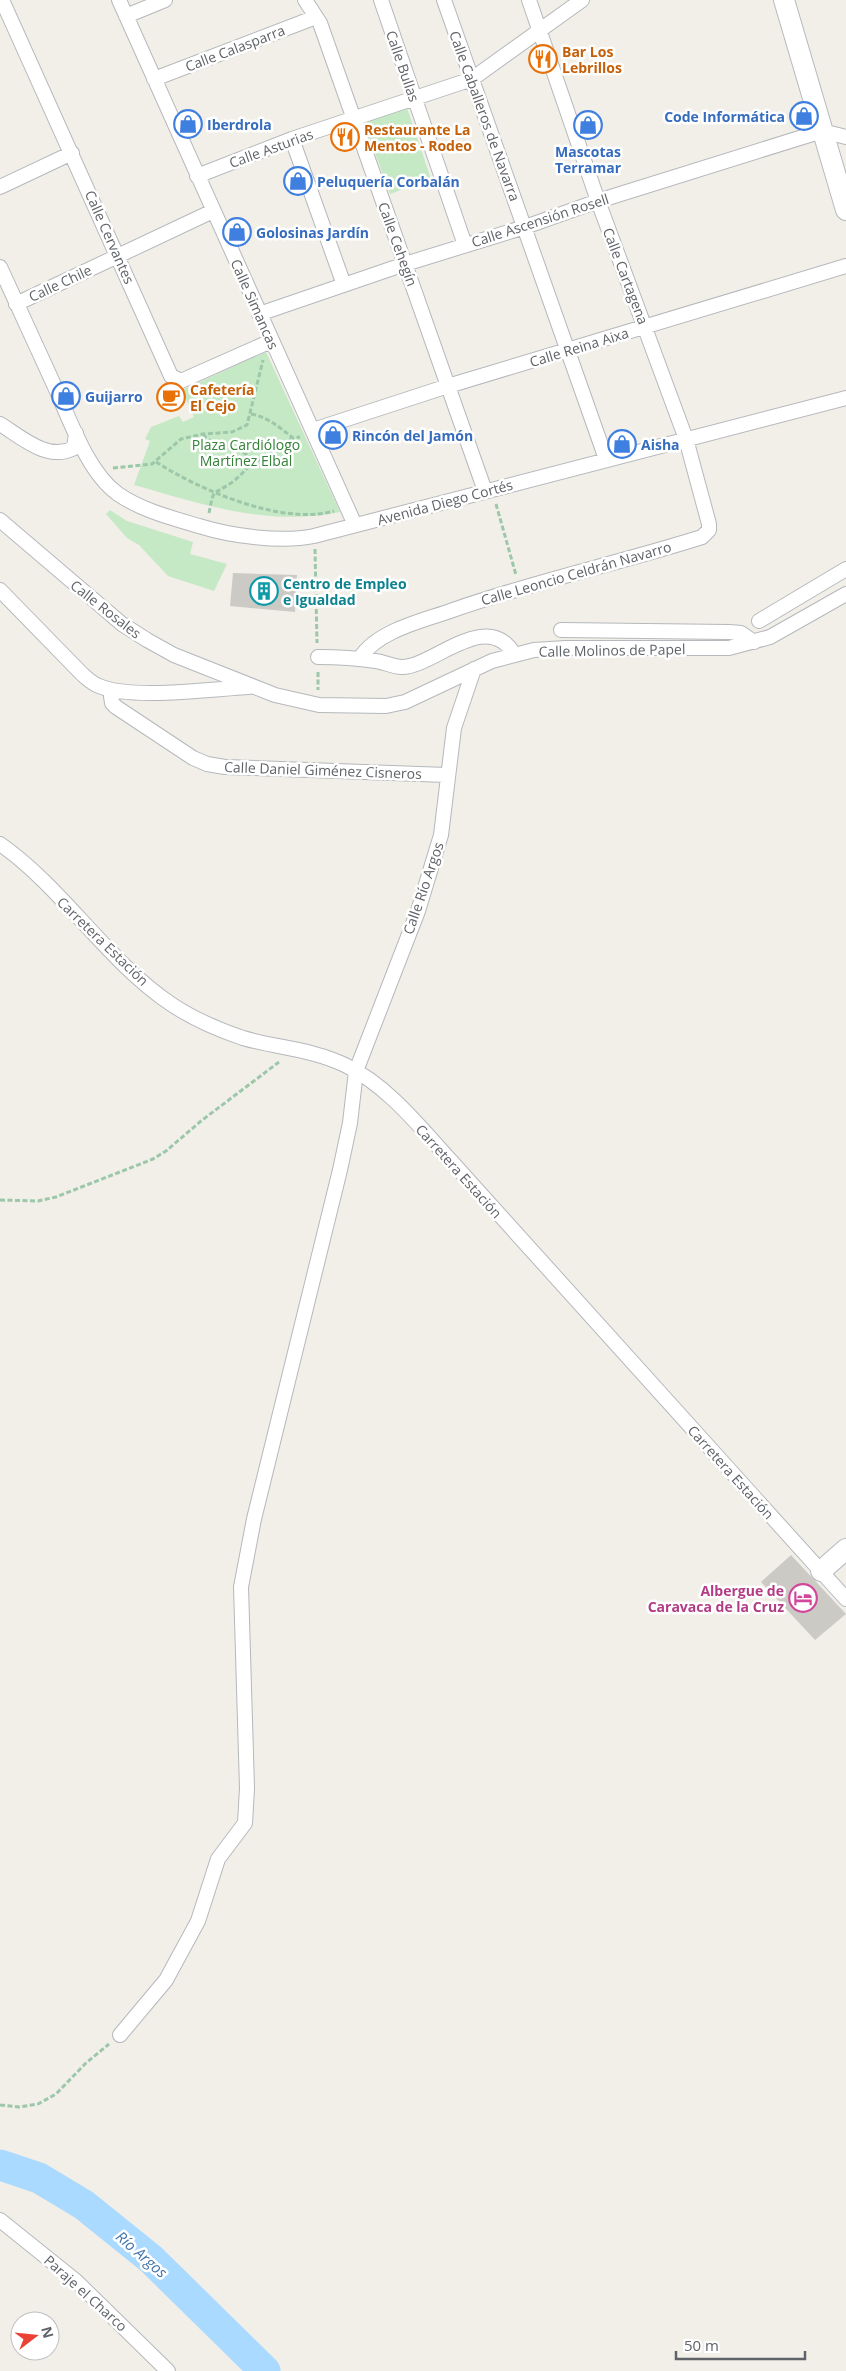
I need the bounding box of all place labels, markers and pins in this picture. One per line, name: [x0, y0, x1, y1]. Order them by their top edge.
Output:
place label: Bar Los Lebrillos: [562, 42, 622, 77]
restaurant icon: Bar Los Lebrillos: [528, 44, 558, 74]
shop icon: Code Informática: [789, 101, 819, 131]
place label: Code Informática: [664, 107, 785, 126]
shop icon: Iberdrola: [173, 109, 203, 139]
shop icon: Mascotas Terramar: [573, 110, 603, 140]
place label: Iberdrola: [207, 115, 272, 134]
place label: Restaurante La Mentos - Rodeo: [364, 120, 472, 155]
restaurant icon: Restaurante La Mentos - Rodeo: [330, 122, 360, 152]
place label: Mascotas Terramar: [555, 142, 622, 177]
shop icon: Peluquería Corbalán: [283, 166, 313, 196]
place label: Peluquería Corbalán: [317, 172, 460, 191]
shop icon: Golosinas Jardín: [222, 217, 252, 247]
place label: Golosinas Jardín: [256, 223, 369, 242]
place label: Cafetería El Cejo: [190, 380, 255, 415]
shop icon: Guijarro: [51, 381, 81, 411]
cafe icon: Cafetería El Cejo: [156, 382, 186, 412]
place label: Guijarro: [85, 387, 143, 406]
shop icon: Rincón del Jamón: [318, 420, 348, 450]
place label: Rincón del Jamón: [352, 426, 473, 445]
shop icon: Aisha: [607, 429, 637, 459]
place label: Aisha: [641, 435, 680, 454]
place label: Centro de Empleo e Igualdad: [283, 574, 407, 609]
building icon: Centro de Empleo e Igualdad: [249, 576, 279, 606]
place label: Albergue de Caravaca de la Cruz: [648, 1581, 784, 1616]
hotel icon: Albergue de Caravaca de la Cruz: [788, 1583, 818, 1613]

